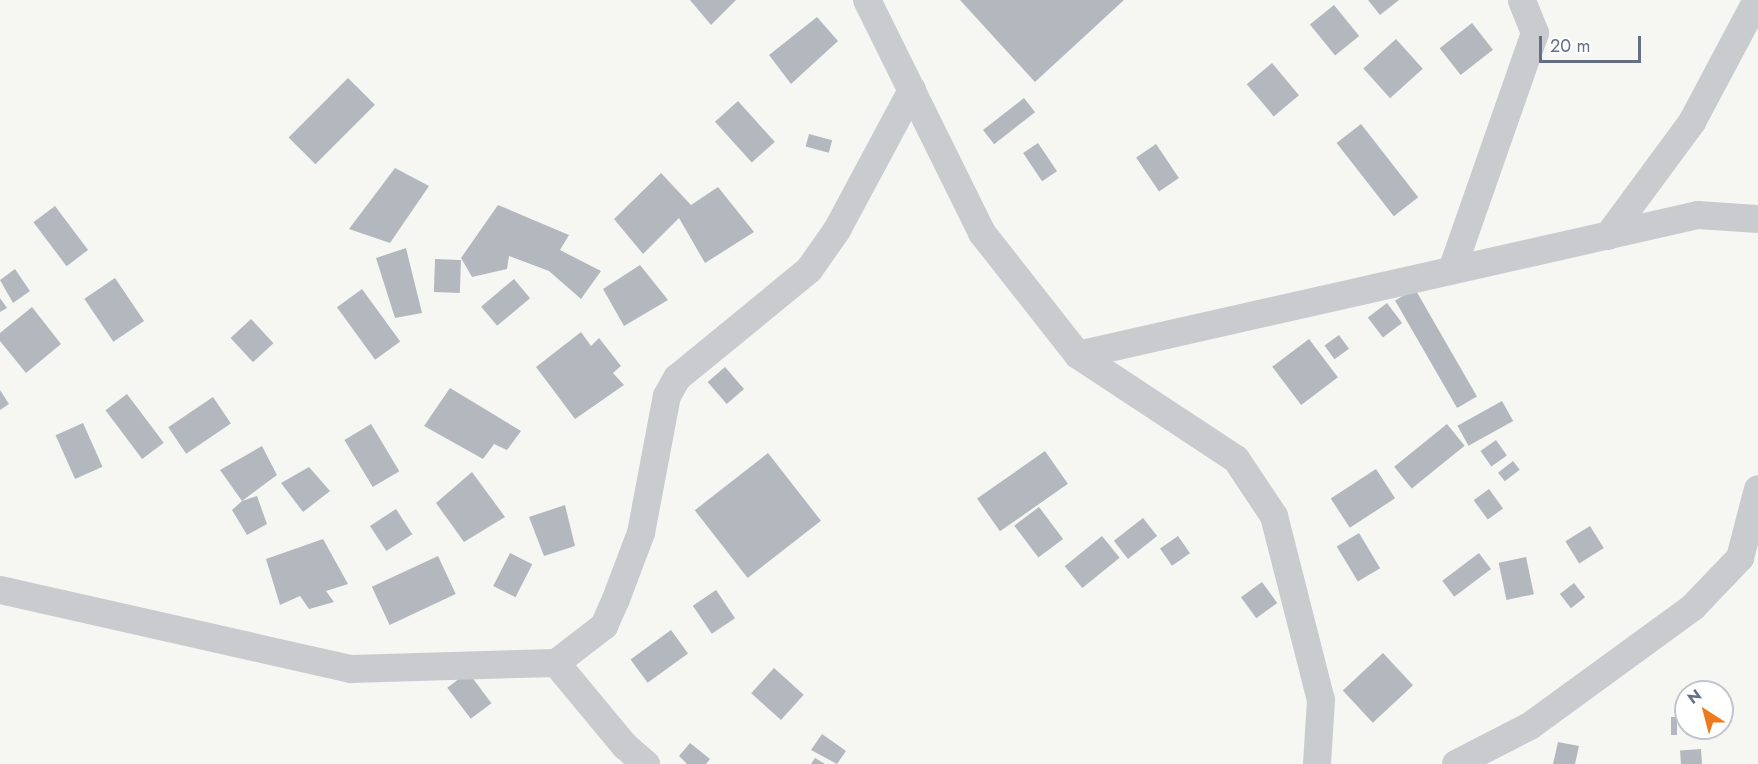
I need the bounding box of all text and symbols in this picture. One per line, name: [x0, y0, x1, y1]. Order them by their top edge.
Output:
scale bar: [1542, 24, 1644, 62]
text: 20 m: [1550, 33, 1590, 59]
north arrow: [1674, 680, 1734, 740]
text: N: [1682, 684, 1706, 710]

